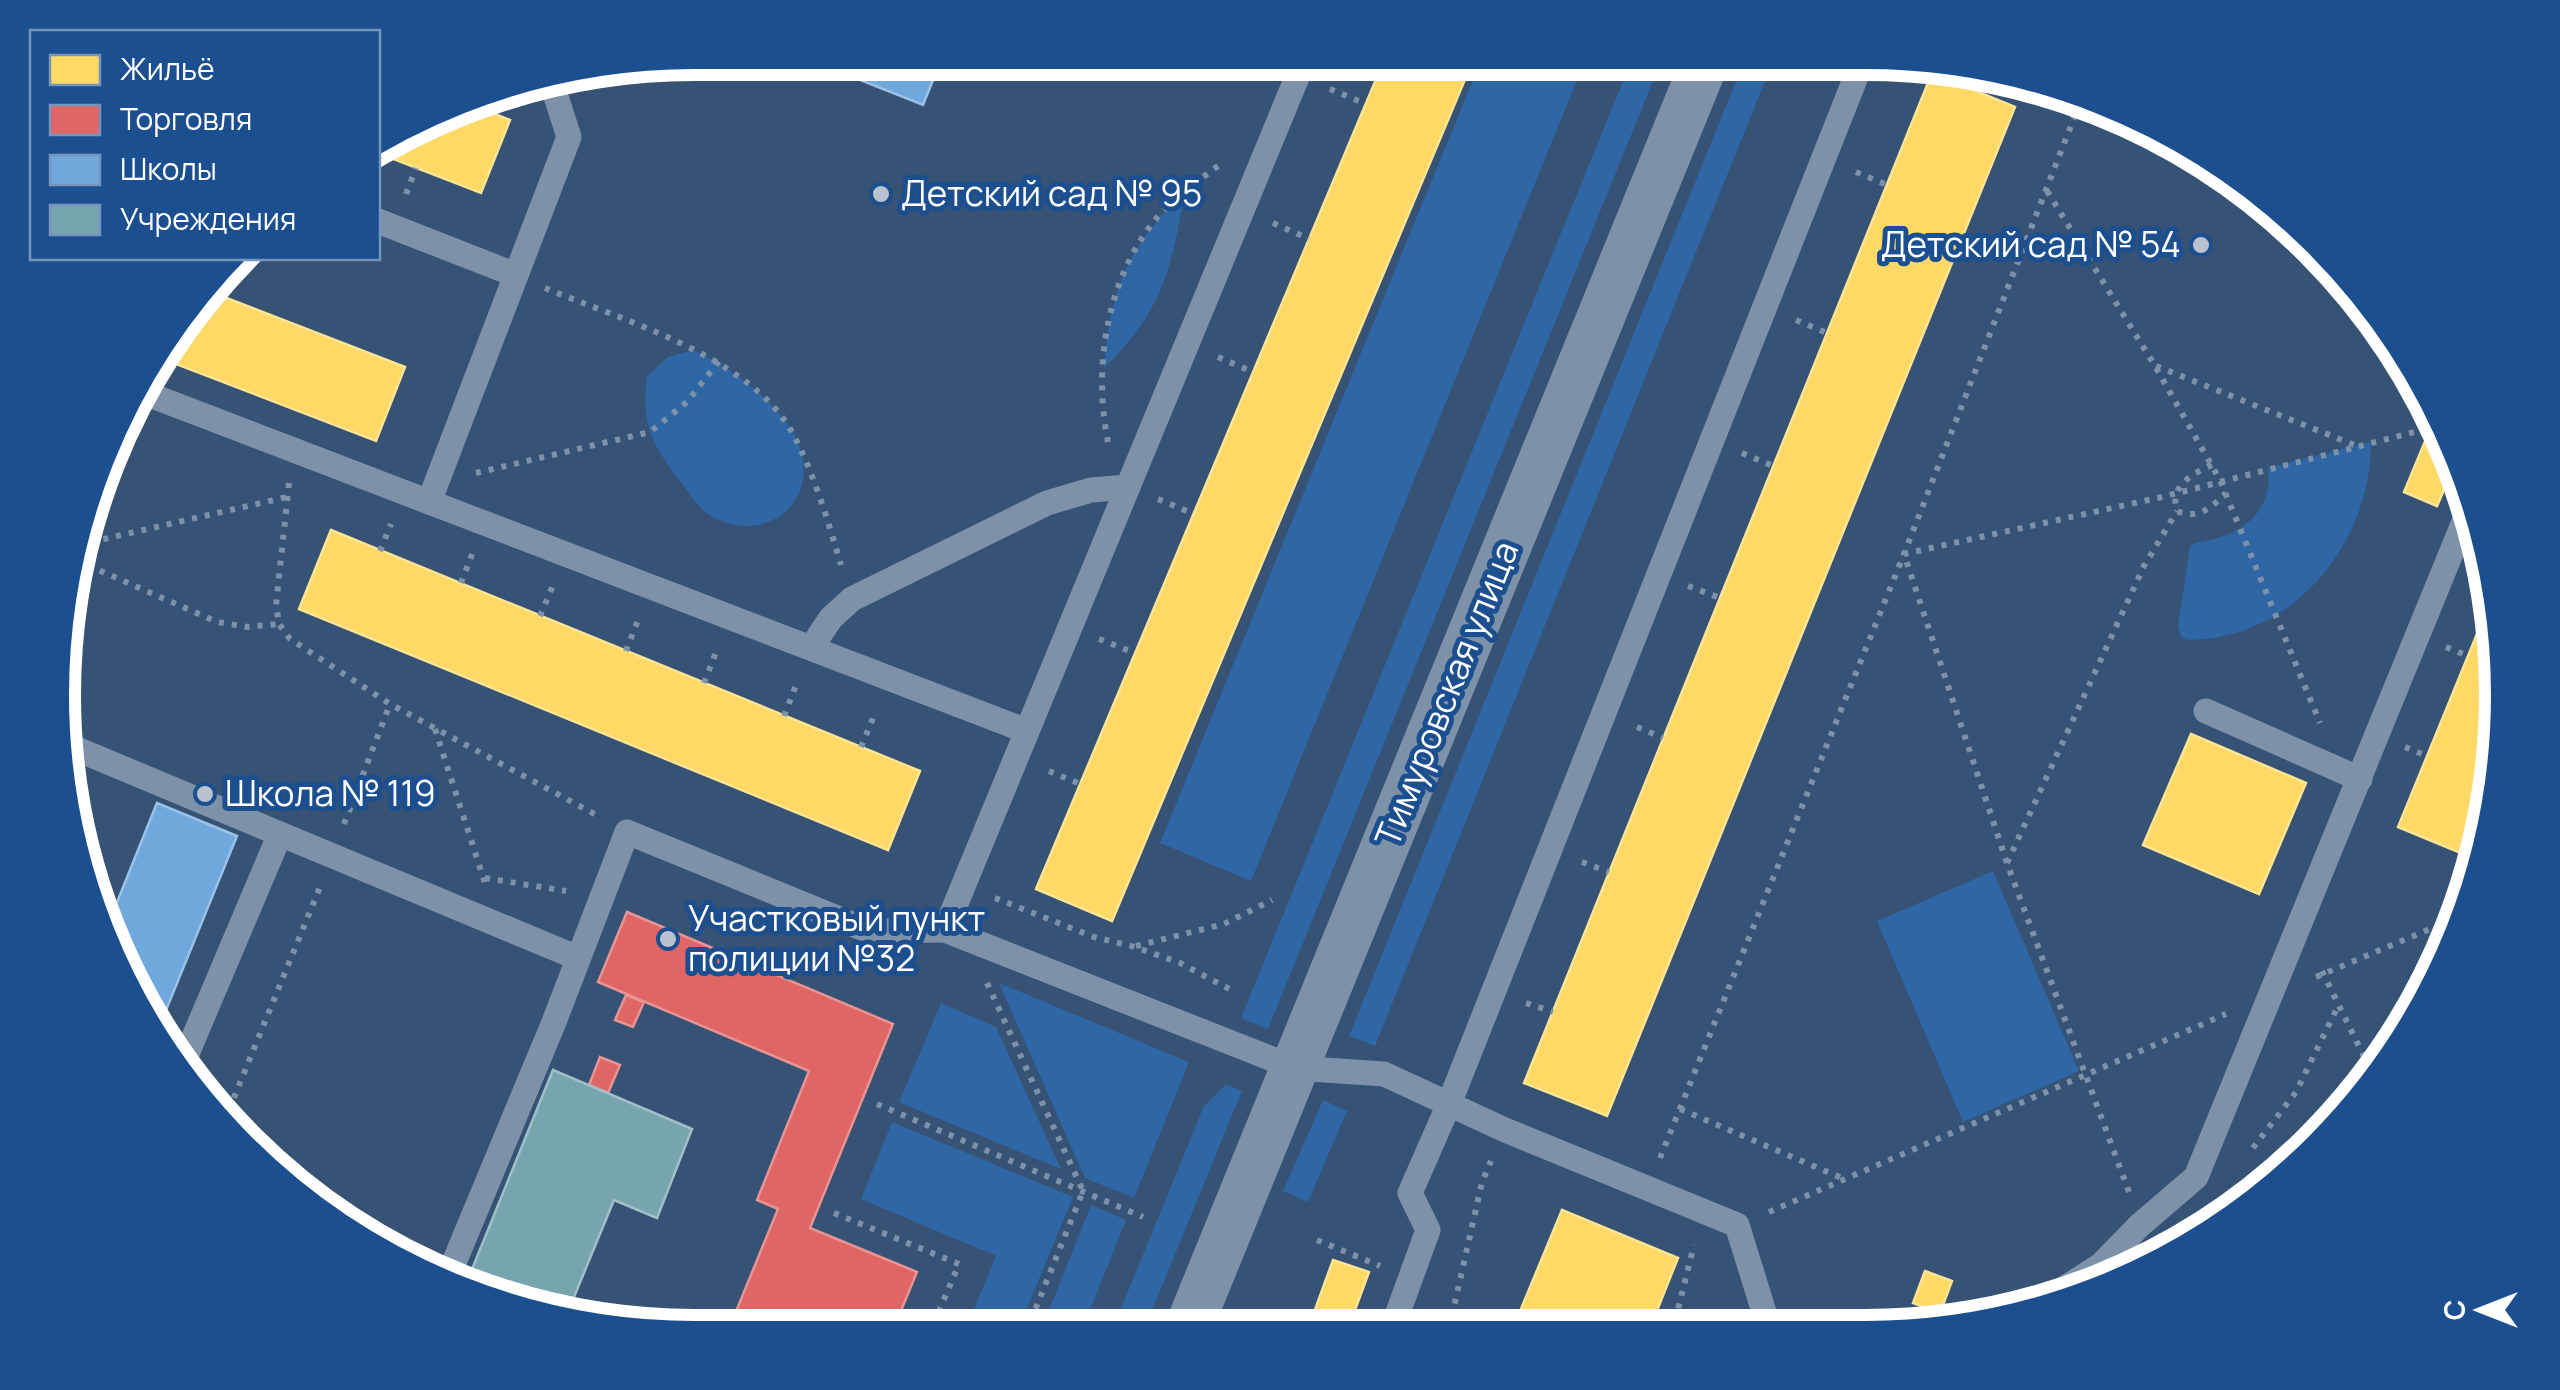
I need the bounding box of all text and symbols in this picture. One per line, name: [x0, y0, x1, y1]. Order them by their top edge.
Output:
legend: [30, 30, 380, 260]
text: Жильё: [120, 48, 215, 89]
text: Торговля: [120, 98, 252, 139]
text: Школы: [120, 148, 217, 189]
place label: Детский сад № 95: [901, 169, 1202, 217]
marker: Детский сад № 95: [870, 183, 892, 205]
text: Учреждения: [120, 198, 296, 239]
place label: Детский сад № 54: [1881, 220, 2181, 268]
marker: Детский сад № 54: [2190, 234, 2212, 256]
street label: Тимуровская улица: [1363, 534, 1529, 853]
place label: Школа № 119: [225, 769, 436, 817]
marker: Школа № 119: [194, 783, 216, 805]
place label: Участковый пункт полиции №32: [688, 894, 985, 982]
marker: Участковый пункт полиции №32: [657, 928, 679, 950]
north arrow: [2430, 1260, 2530, 1360]
text: С: [2435, 1300, 2473, 1320]

